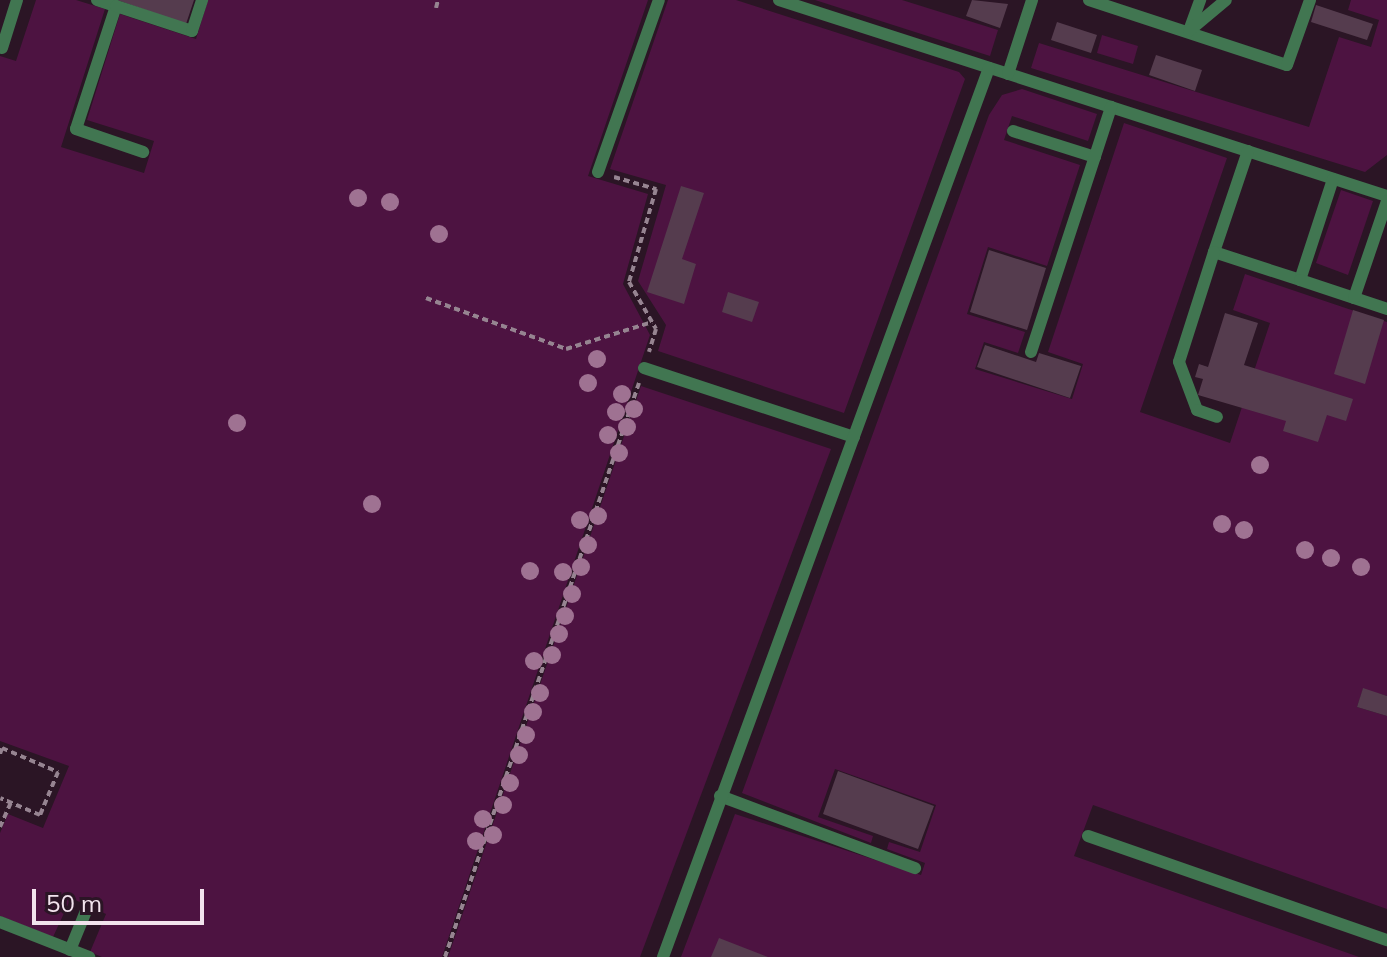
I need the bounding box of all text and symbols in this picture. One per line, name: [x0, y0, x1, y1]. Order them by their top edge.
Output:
scale bar: [36, 873, 208, 923]
text: 50 m: [46, 888, 102, 918]

